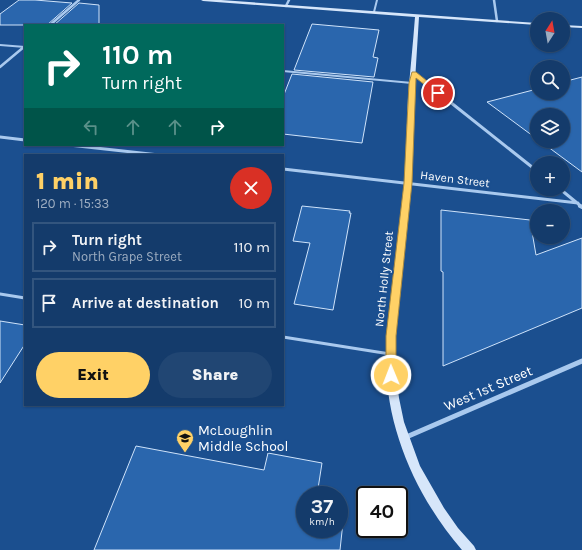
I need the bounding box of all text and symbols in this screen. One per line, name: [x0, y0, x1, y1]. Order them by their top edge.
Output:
north arrow: [530, 12, 570, 52]
map controls: [530, 12, 570, 244]
text: 110 m: [102, 38, 173, 71]
icon: right: [36, 40, 88, 92]
button: search: [530, 60, 570, 100]
text: Turn right: [102, 72, 182, 94]
pin: [421, 76, 455, 110]
icon: arrive: [427, 82, 449, 104]
button: layers: [530, 108, 570, 148]
icon: left: [80, 116, 102, 138]
icon: ahead: [122, 116, 144, 138]
icon: ahead: [164, 116, 186, 138]
icon: right: [206, 116, 228, 138]
button: +: [530, 156, 570, 196]
text: 1 min: [36, 167, 99, 195]
button: close: [230, 167, 272, 209]
street label: Haven Street: [419, 168, 491, 190]
text: 120 m · 15:33: [36, 196, 109, 211]
button: −: [530, 204, 570, 244]
street label: North Holly Street: [372, 230, 396, 328]
text: Turn right: [72, 231, 142, 249]
icon: right: [38, 236, 60, 258]
text: 110 m: [234, 238, 270, 256]
text: North Grape Street: [72, 249, 182, 264]
icon: arrive: [38, 292, 60, 314]
text: Arrive at destination: [72, 294, 219, 312]
text: 10 m: [239, 294, 270, 312]
button: Exit: [36, 352, 150, 398]
button: Share: [158, 352, 272, 398]
position arrow: [370, 354, 412, 396]
street label: West 1st Street: [442, 362, 535, 415]
place label: McLoughlin Middle School: [198, 422, 288, 455]
school or university icon: McLoughlin Middle School: [175, 428, 195, 453]
speed limit sign: 40: [356, 486, 408, 538]
text: 37: [311, 495, 333, 518]
text: km/h: [309, 516, 335, 528]

